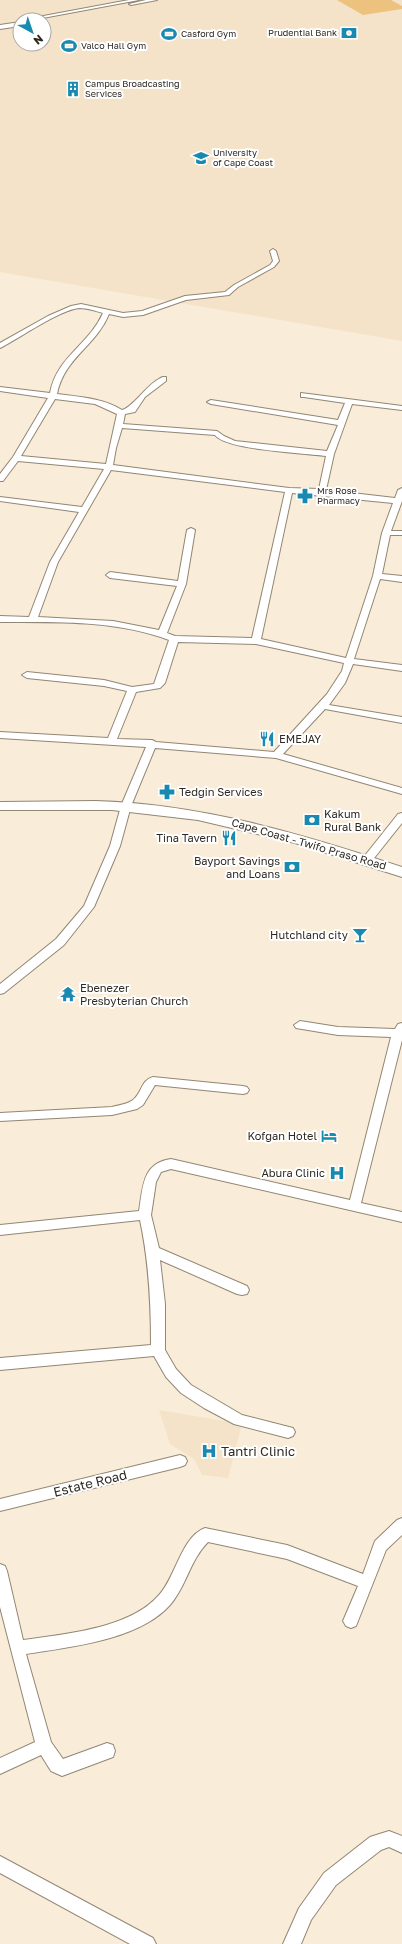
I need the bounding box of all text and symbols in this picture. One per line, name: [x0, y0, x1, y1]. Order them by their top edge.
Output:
north arrow: [12, 12, 52, 52]
bank icon: Prudential Bank: [340, 24, 358, 42]
sports icon: Casford Gym: [160, 25, 178, 43]
place label: Prudential Bank: [268, 27, 337, 38]
place label: Casford Gym: [181, 28, 236, 39]
text: N: [31, 32, 46, 48]
sports icon: Valco Hall Gym: [60, 37, 78, 55]
place label: Valco Hall Gym: [81, 40, 146, 51]
place label: Campus Broadcasting Services: [85, 78, 179, 99]
building icon: Campus Broadcasting Services: [64, 80, 82, 98]
place label: University of Cape Coast: [213, 147, 273, 168]
school or university icon: University of Cape Coast: [192, 149, 210, 167]
place label: Mrs Rose Pharmacy: [317, 485, 360, 506]
pharmacy icon: Mrs Rose Pharmacy: [296, 487, 314, 505]
restaurant icon: EMEJAY: [258, 730, 276, 748]
place label: EMEJAY: [279, 732, 321, 745]
pharmacy icon: Tedgin Services: [158, 783, 176, 801]
place label: Tedgin Services: [179, 785, 263, 798]
place label: Kakum Rural Bank: [324, 807, 381, 833]
bank icon: Kakum Rural Bank: [303, 811, 321, 829]
street label: Cape Coast - Twifo Praso Road: [230, 815, 388, 872]
restaurant icon: Tina Tavern: [220, 829, 238, 847]
place label: Tina Tavern: [156, 831, 217, 844]
place label: Bayport Savings and Loans: [194, 854, 280, 880]
bank icon: Bayport Savings and Loans: [283, 858, 301, 876]
bar icon: Hutchland city: [351, 926, 369, 944]
place label: Hutchland city: [270, 928, 348, 941]
place label: Ebenezer Presbyterian Church: [80, 981, 188, 1007]
temple icon: Ebenezer Presbyterian Church: [59, 985, 77, 1003]
hotel icon: Kofgan Hotel: [320, 1127, 338, 1145]
place label: Kofgan Hotel: [247, 1129, 317, 1142]
hospital icon: Abura Clinic: [328, 1164, 346, 1182]
place label: Abura Clinic: [261, 1166, 325, 1179]
hospital icon: Tantri Clinic: [200, 1442, 218, 1460]
place label: Tantri Clinic: [221, 1443, 295, 1459]
street label: Estate Road: [52, 1466, 128, 1500]

